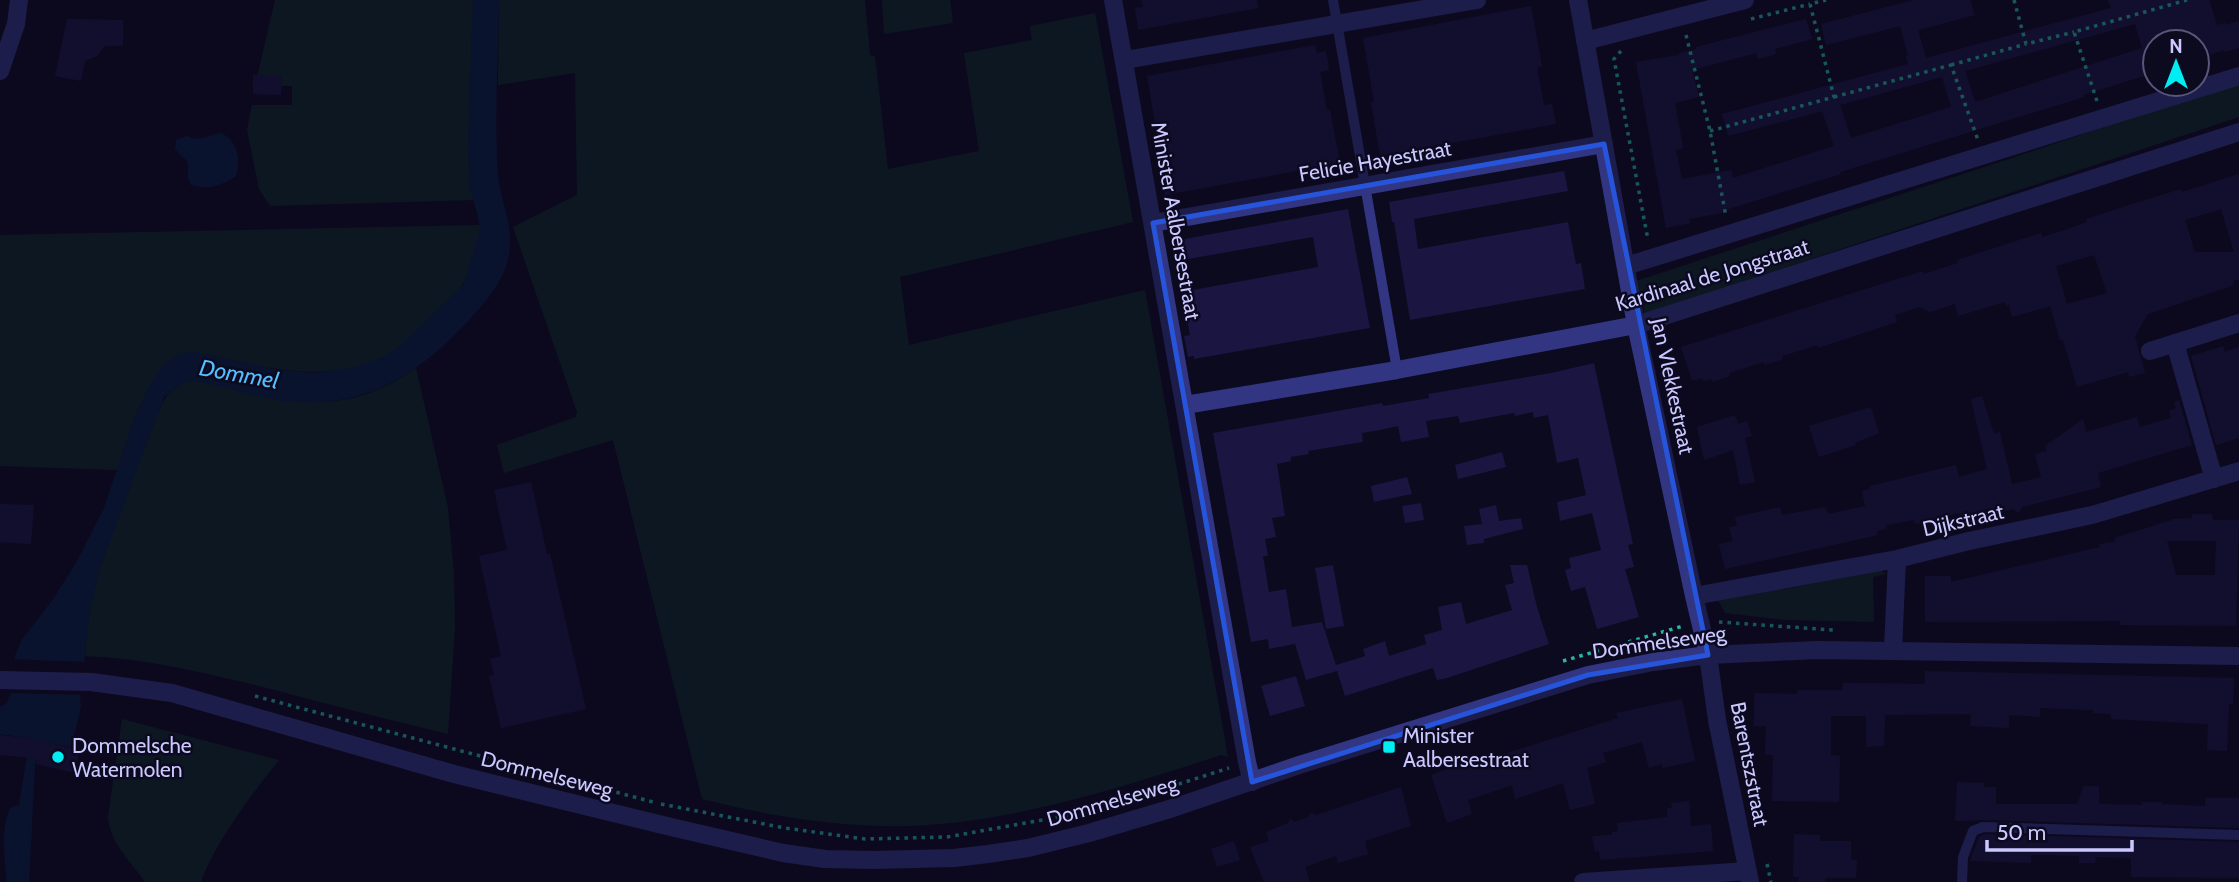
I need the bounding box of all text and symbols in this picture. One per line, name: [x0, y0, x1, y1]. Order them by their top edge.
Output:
north arrow: [2141, 28, 2211, 98]
text: N: [2169, 35, 2183, 58]
street label: Minister Aalbersestraat: [1146, 120, 1206, 322]
street label: Felicie Hayestraat: [1297, 135, 1453, 187]
street label: Kardinaal de Jongstraat: [1612, 234, 1812, 316]
street label: Jan Vlekkestraat: [1646, 315, 1700, 456]
water label: Dommel: [197, 353, 281, 395]
street label: Dijkstraat: [1920, 499, 2006, 542]
street label: Dommelseweg: [1590, 620, 1728, 664]
street label: Barentszstraat: [1726, 700, 1774, 828]
place label: Minister Aalbersestraat: [1403, 723, 1529, 772]
place label: Dommelsche Watermolen: [72, 733, 192, 782]
marker: Minister Aalbersestraat: [1381, 739, 1397, 755]
street label: Dommelseweg: [478, 746, 616, 803]
marker: Dommelsche Watermolen: [50, 749, 66, 765]
street label: Dommelseweg: [1044, 770, 1181, 832]
scale bar: [1987, 808, 2132, 852]
text: 50 m: [1997, 820, 2046, 845]

